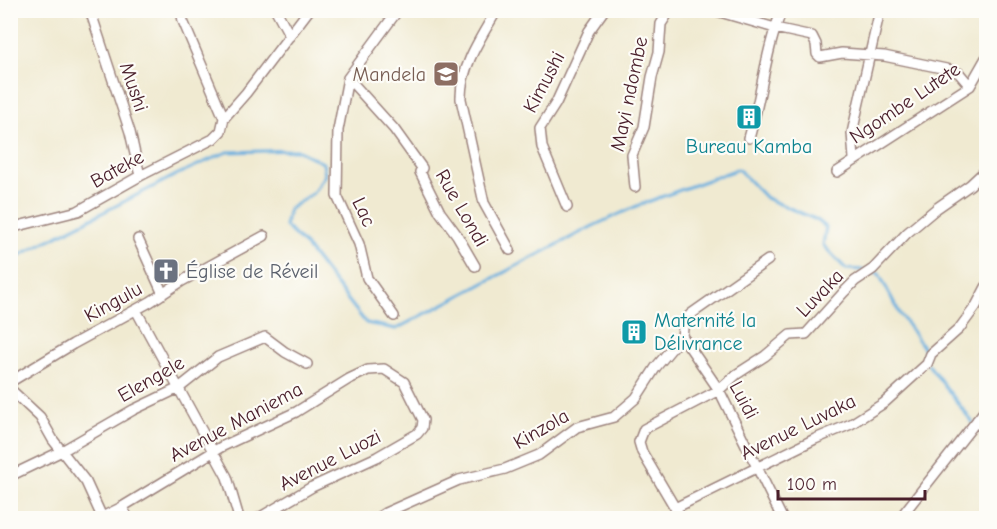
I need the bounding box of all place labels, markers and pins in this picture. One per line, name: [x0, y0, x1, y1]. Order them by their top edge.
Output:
school or university icon: Mandela: [431, 59, 461, 89]
place label: Mandela: [353, 63, 426, 86]
building icon: Bureau Kamba: [734, 102, 764, 132]
place label: Bureau Kamba: [686, 135, 812, 158]
church icon: Église de Réveil: [151, 256, 181, 286]
place label: Église de Réveil: [186, 260, 318, 283]
place label: Maternité la Délivrance: [654, 309, 756, 355]
building icon: Maternité la Délivrance: [619, 317, 649, 347]

